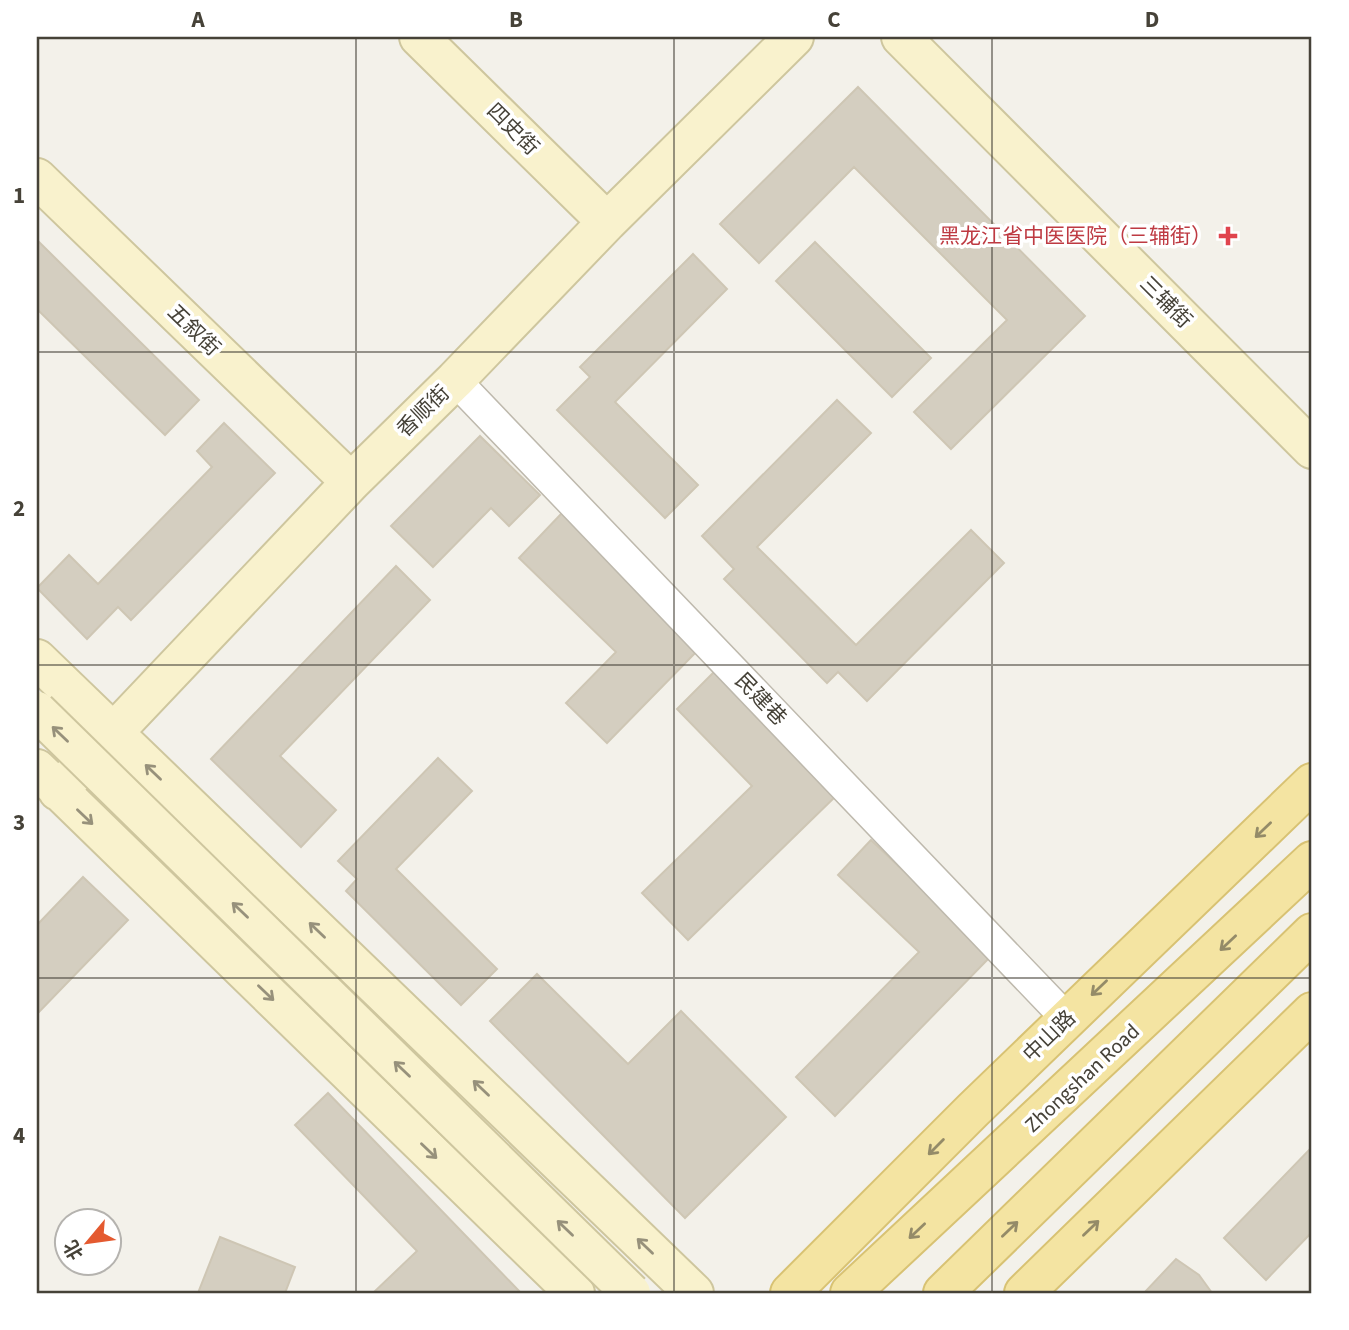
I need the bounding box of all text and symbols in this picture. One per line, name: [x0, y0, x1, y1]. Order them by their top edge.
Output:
text: A: [190, 3, 205, 36]
text: B: [509, 3, 523, 36]
text: C: [827, 3, 841, 36]
text: D: [1145, 3, 1159, 36]
street label: 四史街: [480, 96, 546, 162]
text: 1: [13, 179, 25, 212]
place label: 黑龙江省中医医院（三辅街）: [939, 221, 1212, 251]
marker: 黑龙江省中医医院（三辅街）: [1218, 226, 1238, 246]
street label: 三辅街: [1133, 269, 1199, 335]
street label: 五叙街: [161, 297, 227, 363]
street label: 香顺街: [390, 378, 456, 444]
text: 2: [13, 492, 25, 525]
street label: 民建巷: [728, 666, 794, 732]
one-way arrow: [52, 725, 69, 742]
one-way arrow: [145, 764, 162, 781]
text: 3: [13, 806, 25, 839]
one-way arrow: [76, 808, 93, 825]
one-way arrow: [1255, 822, 1272, 839]
one-way arrow: [232, 902, 249, 919]
one-way arrow: [309, 922, 326, 939]
one-way arrow: [1220, 934, 1237, 951]
one-way arrow: [1091, 979, 1108, 996]
one-way arrow: [257, 984, 274, 1001]
street label: 中山路: [1016, 1003, 1082, 1069]
street label: Zhongshan Road: [1018, 1017, 1146, 1139]
one-way arrow: [394, 1061, 411, 1078]
one-way arrow: [473, 1079, 490, 1096]
text: 4: [13, 1119, 25, 1152]
one-way arrow: [928, 1138, 945, 1155]
one-way arrow: [420, 1143, 437, 1160]
north arrow: [52, 1208, 122, 1278]
one-way arrow: [557, 1220, 574, 1237]
one-way arrow: [1082, 1220, 1099, 1237]
one-way arrow: [1001, 1221, 1018, 1238]
one-way arrow: [908, 1223, 926, 1239]
text: 北: [58, 1235, 91, 1264]
one-way arrow: [636, 1237, 653, 1254]

